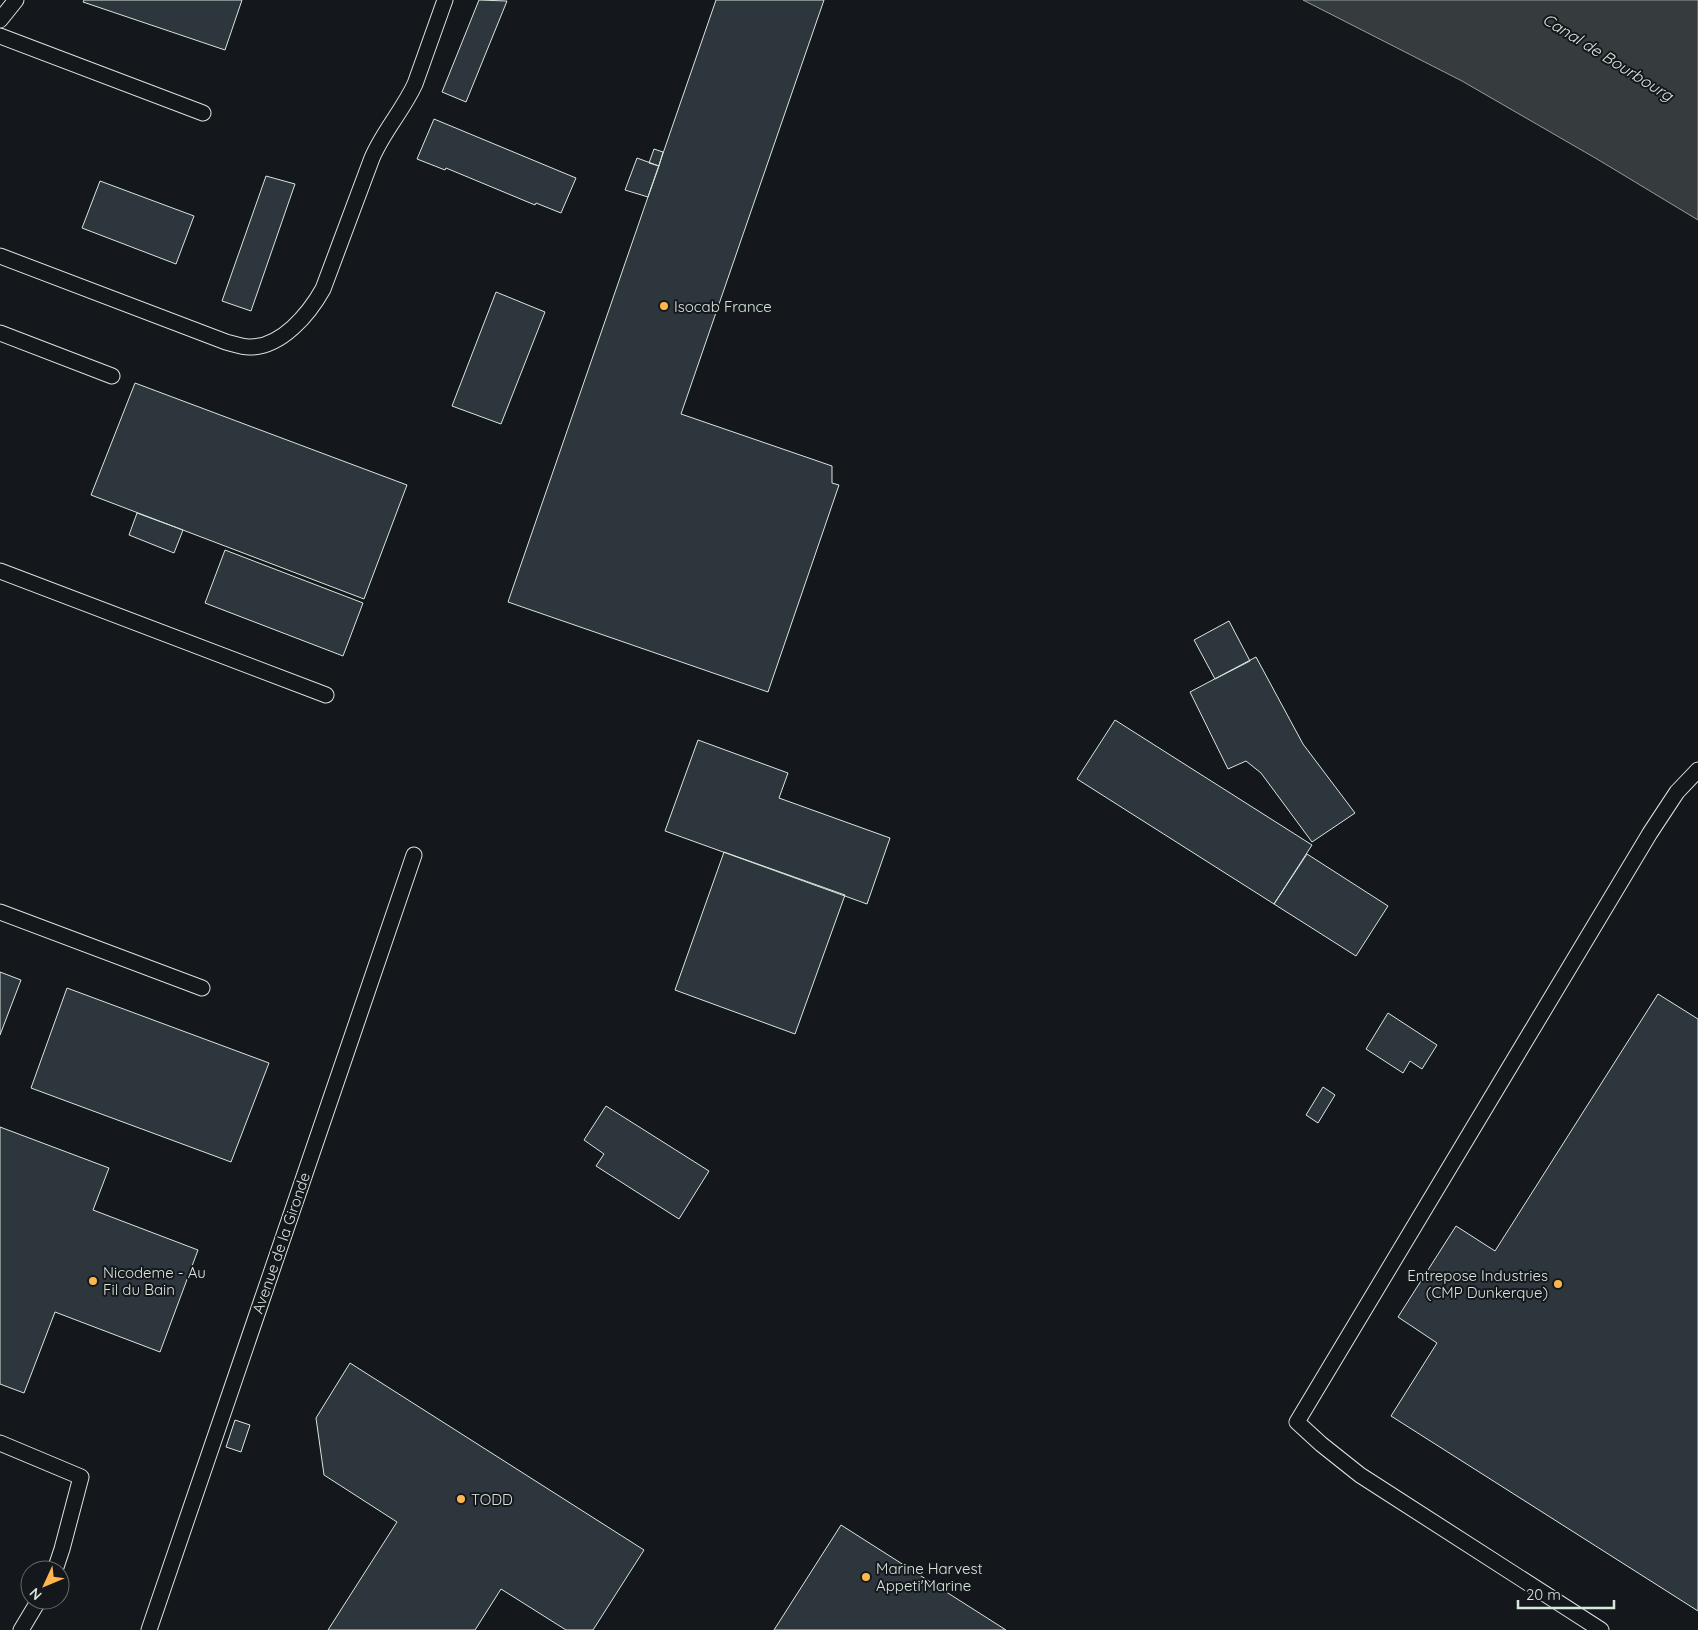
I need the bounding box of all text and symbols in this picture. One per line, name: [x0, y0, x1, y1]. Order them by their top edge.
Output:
water label: Canal de Bourbourg: [1539, 9, 1678, 106]
place label: Isocab France: [674, 297, 772, 316]
marker: Isocab France: [658, 300, 670, 312]
street label: Avenue de la Gironde: [248, 1170, 314, 1316]
place label: Nicodeme - Au Fil du Bain: [103, 1263, 206, 1299]
place label: Entrepose Industries (CMP Dunkerque): [1407, 1266, 1548, 1302]
marker: Nicodeme - Au Fil du Bain: [87, 1275, 99, 1287]
marker: Entrepose Industries (CMP Dunkerque): [1552, 1278, 1564, 1290]
place label: TODD: [471, 1490, 513, 1509]
marker: TODD: [455, 1493, 467, 1505]
place label: Marine Harvest Appeti'Marine: [876, 1559, 983, 1595]
north arrow: [20, 1560, 70, 1610]
marker: Marine Harvest Appeti'Marine: [860, 1571, 872, 1583]
scale bar: [1518, 1578, 1614, 1610]
text: N: [26, 1584, 46, 1604]
text: 20 m: [1526, 1585, 1561, 1604]

